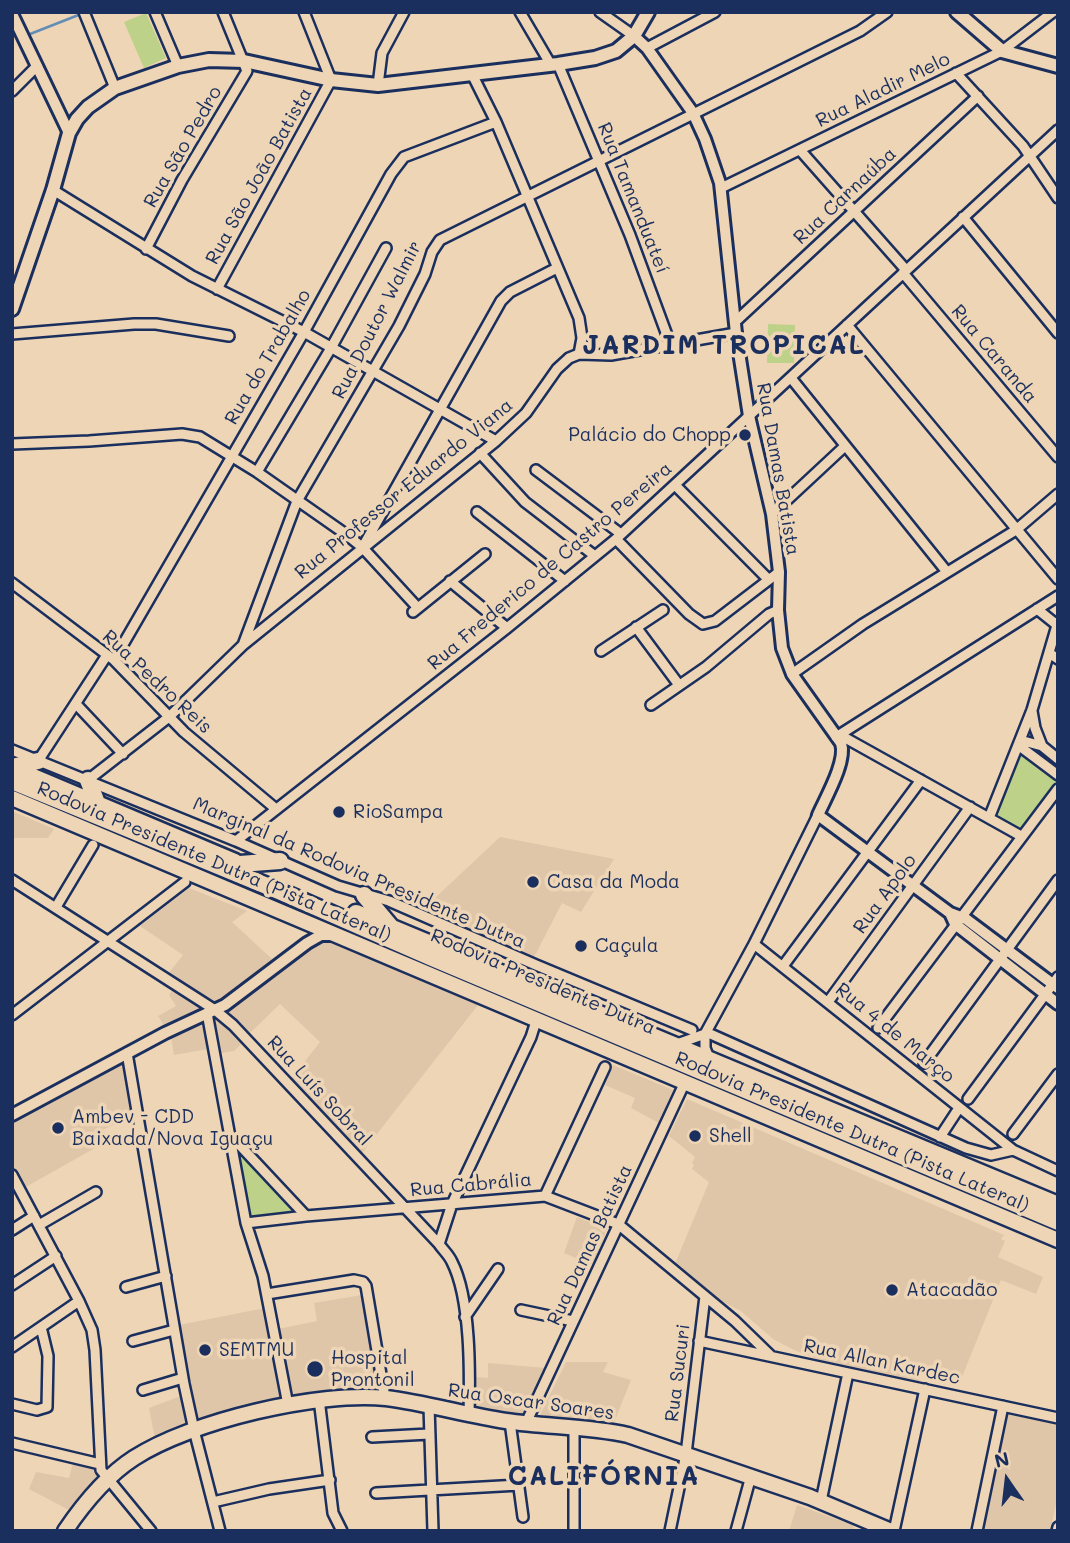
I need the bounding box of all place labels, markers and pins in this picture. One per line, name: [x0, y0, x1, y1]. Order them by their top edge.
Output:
place label: Palácio do Chopp: [568, 424, 731, 446]
marker: Palácio do Chopp: [737, 427, 753, 443]
place label: RioSampa: [353, 801, 443, 823]
marker: RioSampa: [331, 804, 347, 820]
place label: Casa da Moda: [547, 871, 680, 893]
marker: Casa da Moda: [525, 874, 541, 890]
place label: Caçula: [595, 935, 659, 957]
marker: Caçula: [573, 938, 589, 954]
place label: Ambev - CDD Baixada/Nova Iguaçu: [72, 1106, 273, 1150]
marker: Ambev - CDD Baixada/Nova Iguaçu: [50, 1120, 66, 1136]
place label: Shell: [709, 1125, 752, 1147]
marker: Shell: [687, 1128, 703, 1144]
place label: Atacadão: [906, 1279, 998, 1301]
marker: Atacadão: [884, 1282, 900, 1298]
place label: SEMTMU: [219, 1339, 294, 1361]
marker: SEMTMU: [197, 1342, 213, 1358]
place label: Hospital Prontonil: [331, 1347, 415, 1391]
marker: Hospital Prontonil: [305, 1359, 325, 1379]

